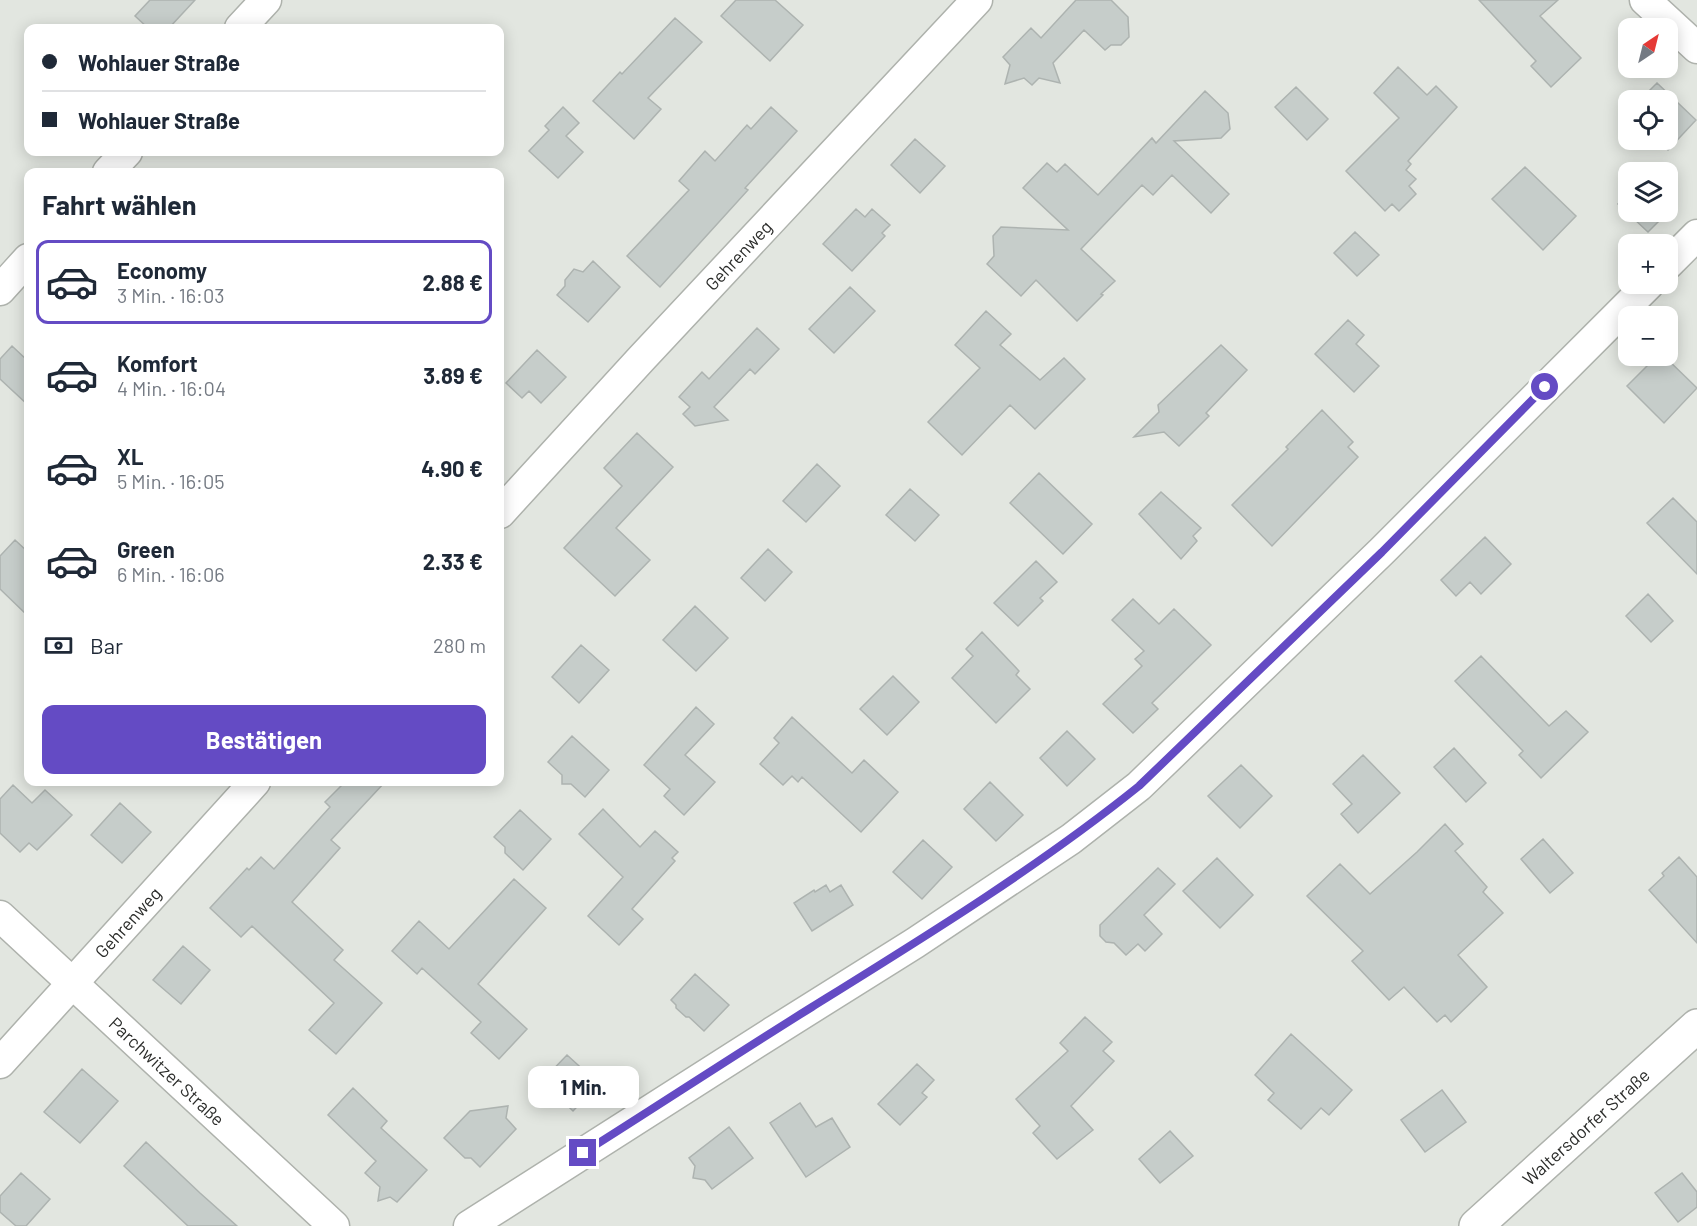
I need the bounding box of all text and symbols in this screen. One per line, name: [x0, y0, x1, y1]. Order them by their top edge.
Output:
north arrow: [1618, 18, 1678, 78]
map controls: [1618, 18, 1678, 366]
text: Wohlauer Straße: [78, 49, 240, 75]
button: locate: [1618, 90, 1678, 150]
text: Wohlauer Straße: [78, 107, 240, 133]
button: layers: [1618, 162, 1678, 222]
text: Fahrt wählen: [42, 188, 197, 220]
street label: Gehrenweg: [700, 216, 776, 295]
button: +: [1618, 234, 1678, 294]
icon: car: [45, 255, 99, 309]
text: Economy: [117, 257, 207, 283]
text: 2.88 €: [423, 269, 483, 295]
text: 3 Min. · 16:03: [117, 283, 225, 307]
button: −: [1618, 306, 1678, 366]
icon: car: [45, 348, 99, 402]
text: Komfort: [117, 350, 198, 376]
text: 3.89 €: [423, 362, 483, 388]
route start: [1531, 373, 1558, 400]
text: 4 Min. · 16:04: [117, 376, 226, 400]
icon: car: [45, 441, 99, 495]
text: XL: [117, 443, 143, 469]
text: 4.90 €: [421, 455, 483, 481]
text: 5 Min. · 16:05: [117, 469, 224, 493]
icon: car: [45, 534, 99, 588]
text: Green: [117, 536, 175, 562]
text: 2.33 €: [423, 548, 483, 574]
text: 6 Min. · 16:06: [117, 562, 225, 586]
icon: cash: [42, 629, 75, 662]
text: Bar: [90, 632, 123, 658]
text: 280 m: [433, 633, 486, 657]
button: Bestätigen: [42, 705, 486, 774]
street label: Gehrenweg: [90, 882, 165, 962]
street label: Parchwitzer Straße: [105, 1012, 229, 1130]
street label: Waltersdorfer Straße: [1518, 1064, 1654, 1190]
callout: 1 Min.: [528, 1066, 638, 1108]
text: 1 Min.: [560, 1075, 607, 1099]
route end: [569, 1139, 596, 1166]

